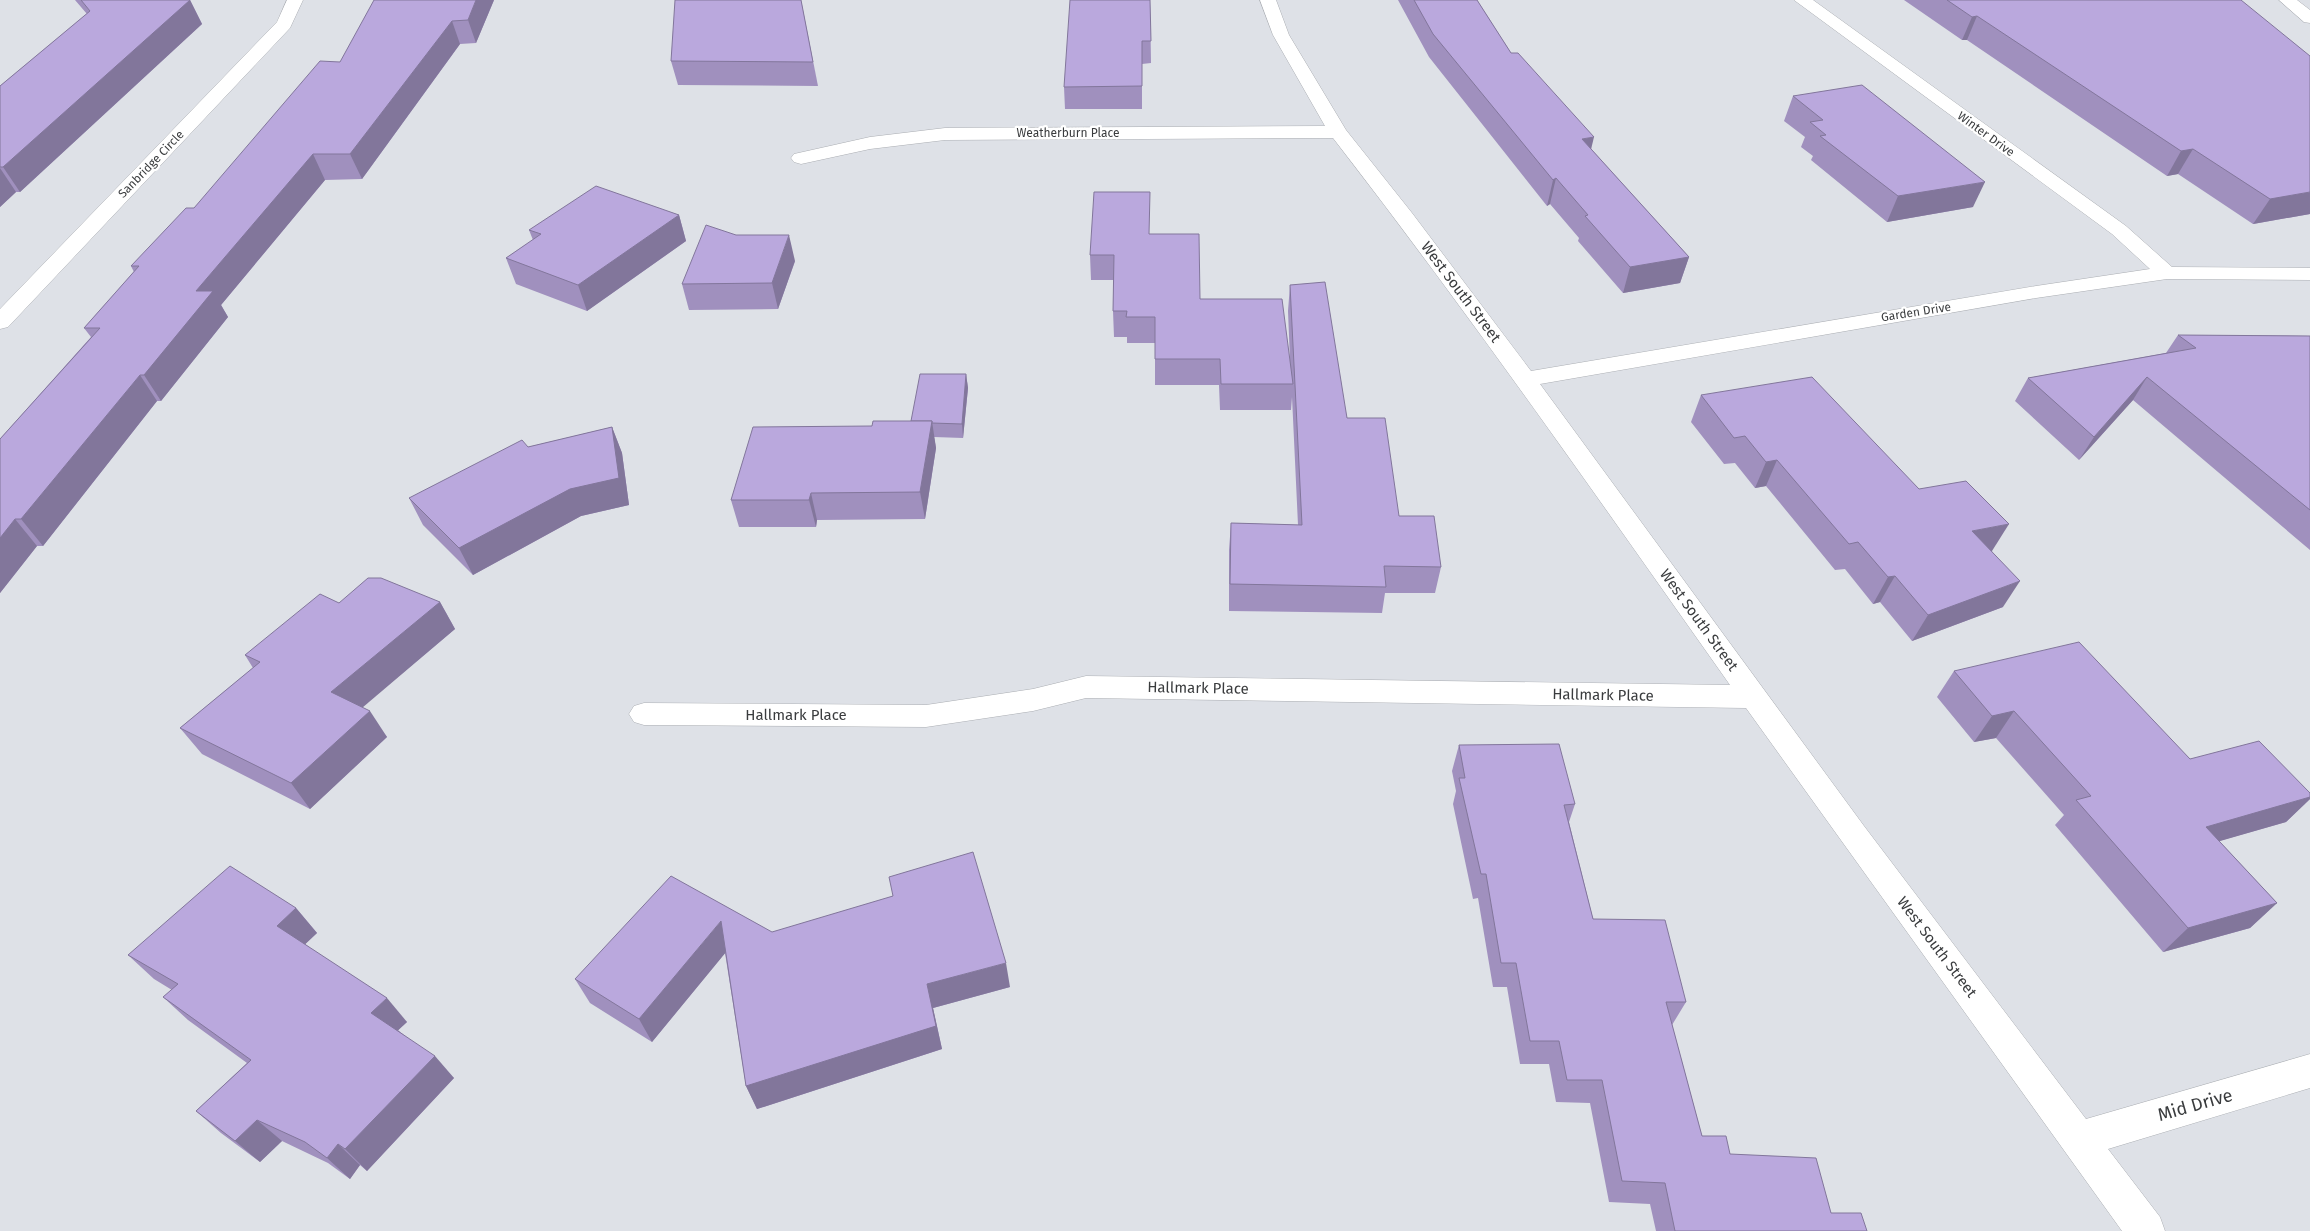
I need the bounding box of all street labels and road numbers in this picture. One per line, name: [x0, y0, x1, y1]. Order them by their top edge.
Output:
street label: Winter Drive: [1955, 109, 2017, 159]
street label: Weatherburn Place: [1016, 126, 1120, 140]
street label: Sanbridge Circle: [115, 127, 187, 201]
street label: West South Street: [1417, 238, 1505, 346]
street label: Garden Drive: [1880, 300, 1952, 324]
street label: West South Street: [1656, 566, 1742, 675]
street label: Hallmark Place: [1147, 678, 1249, 698]
street label: Hallmark Place: [1552, 685, 1654, 705]
street label: Hallmark Place: [745, 706, 847, 724]
street label: West South Street: [1893, 893, 1981, 1001]
street label: Mid Drive: [2155, 1084, 2235, 1126]

